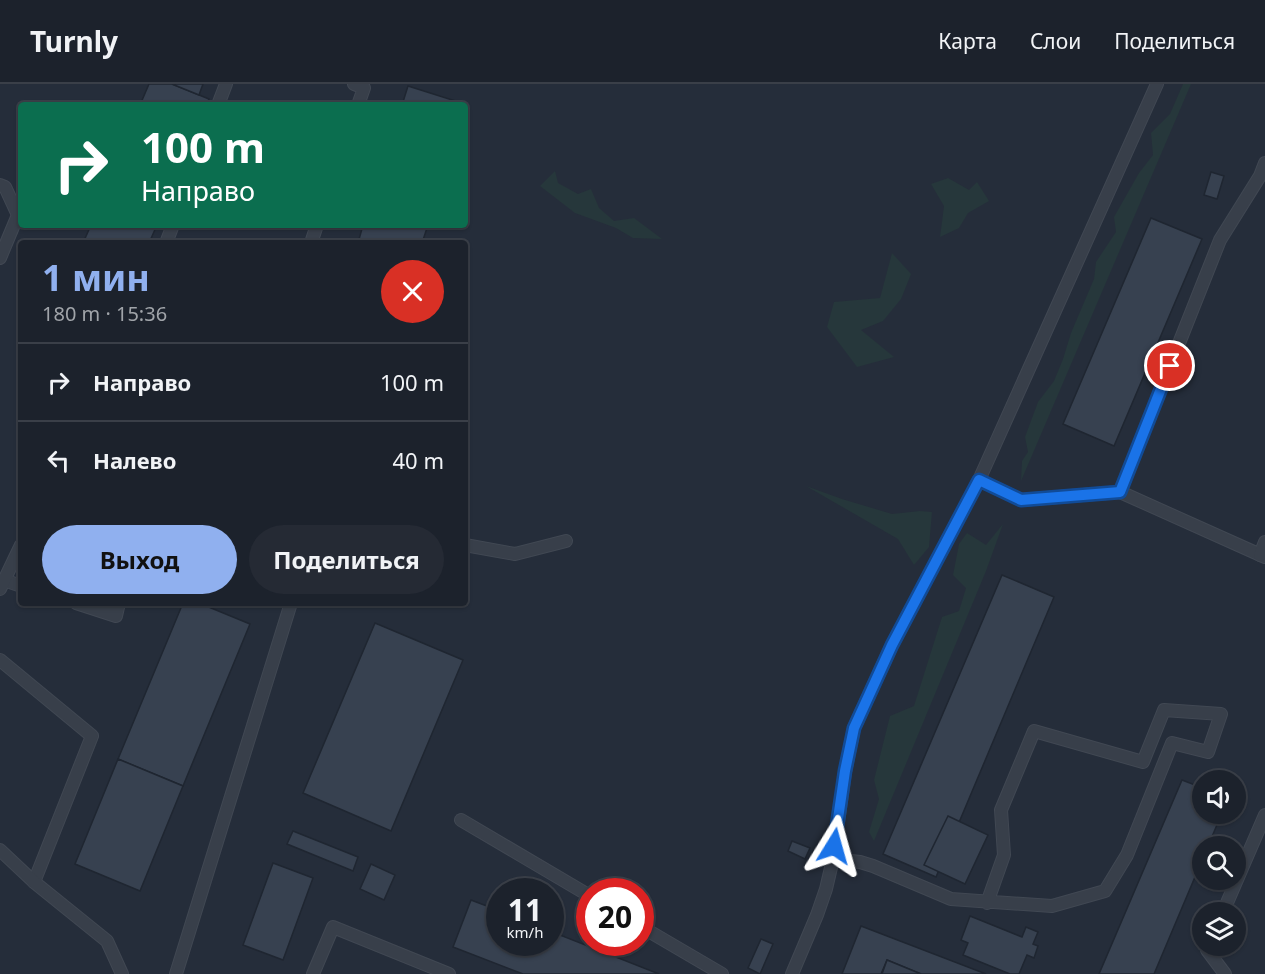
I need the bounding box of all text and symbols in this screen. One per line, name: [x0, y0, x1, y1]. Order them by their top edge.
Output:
text: Turnly: [30, 22, 118, 60]
text: Карта: [938, 27, 997, 55]
text: Слои: [1030, 27, 1081, 55]
text: Поделиться: [1114, 27, 1235, 55]
text: 100 m: [141, 118, 265, 175]
icon: right: [42, 126, 120, 204]
text: Направо: [141, 172, 255, 209]
text: 1 мин: [42, 253, 150, 302]
button: close: [381, 260, 444, 323]
text: 180 m · 15:36: [42, 300, 167, 327]
pin: [1144, 340, 1195, 391]
icon: arrive: [1153, 349, 1186, 382]
icon: right: [42, 366, 75, 399]
text: Направо: [93, 367, 191, 397]
text: 100 m: [380, 367, 444, 397]
icon: left: [42, 444, 75, 477]
text: Налево: [93, 445, 176, 475]
text: 40 m: [393, 445, 444, 475]
button: Выход: [42, 525, 237, 594]
button: Поделиться: [249, 525, 444, 594]
map controls: [1192, 770, 1246, 956]
button: sound: [1192, 770, 1246, 824]
position arrow: [802, 814, 866, 878]
button: search: [1192, 836, 1246, 890]
speed limit sign: 20: [576, 878, 654, 956]
text: 11: [508, 889, 542, 930]
button: layers: [1192, 902, 1246, 956]
text: km/h: [507, 922, 543, 942]

